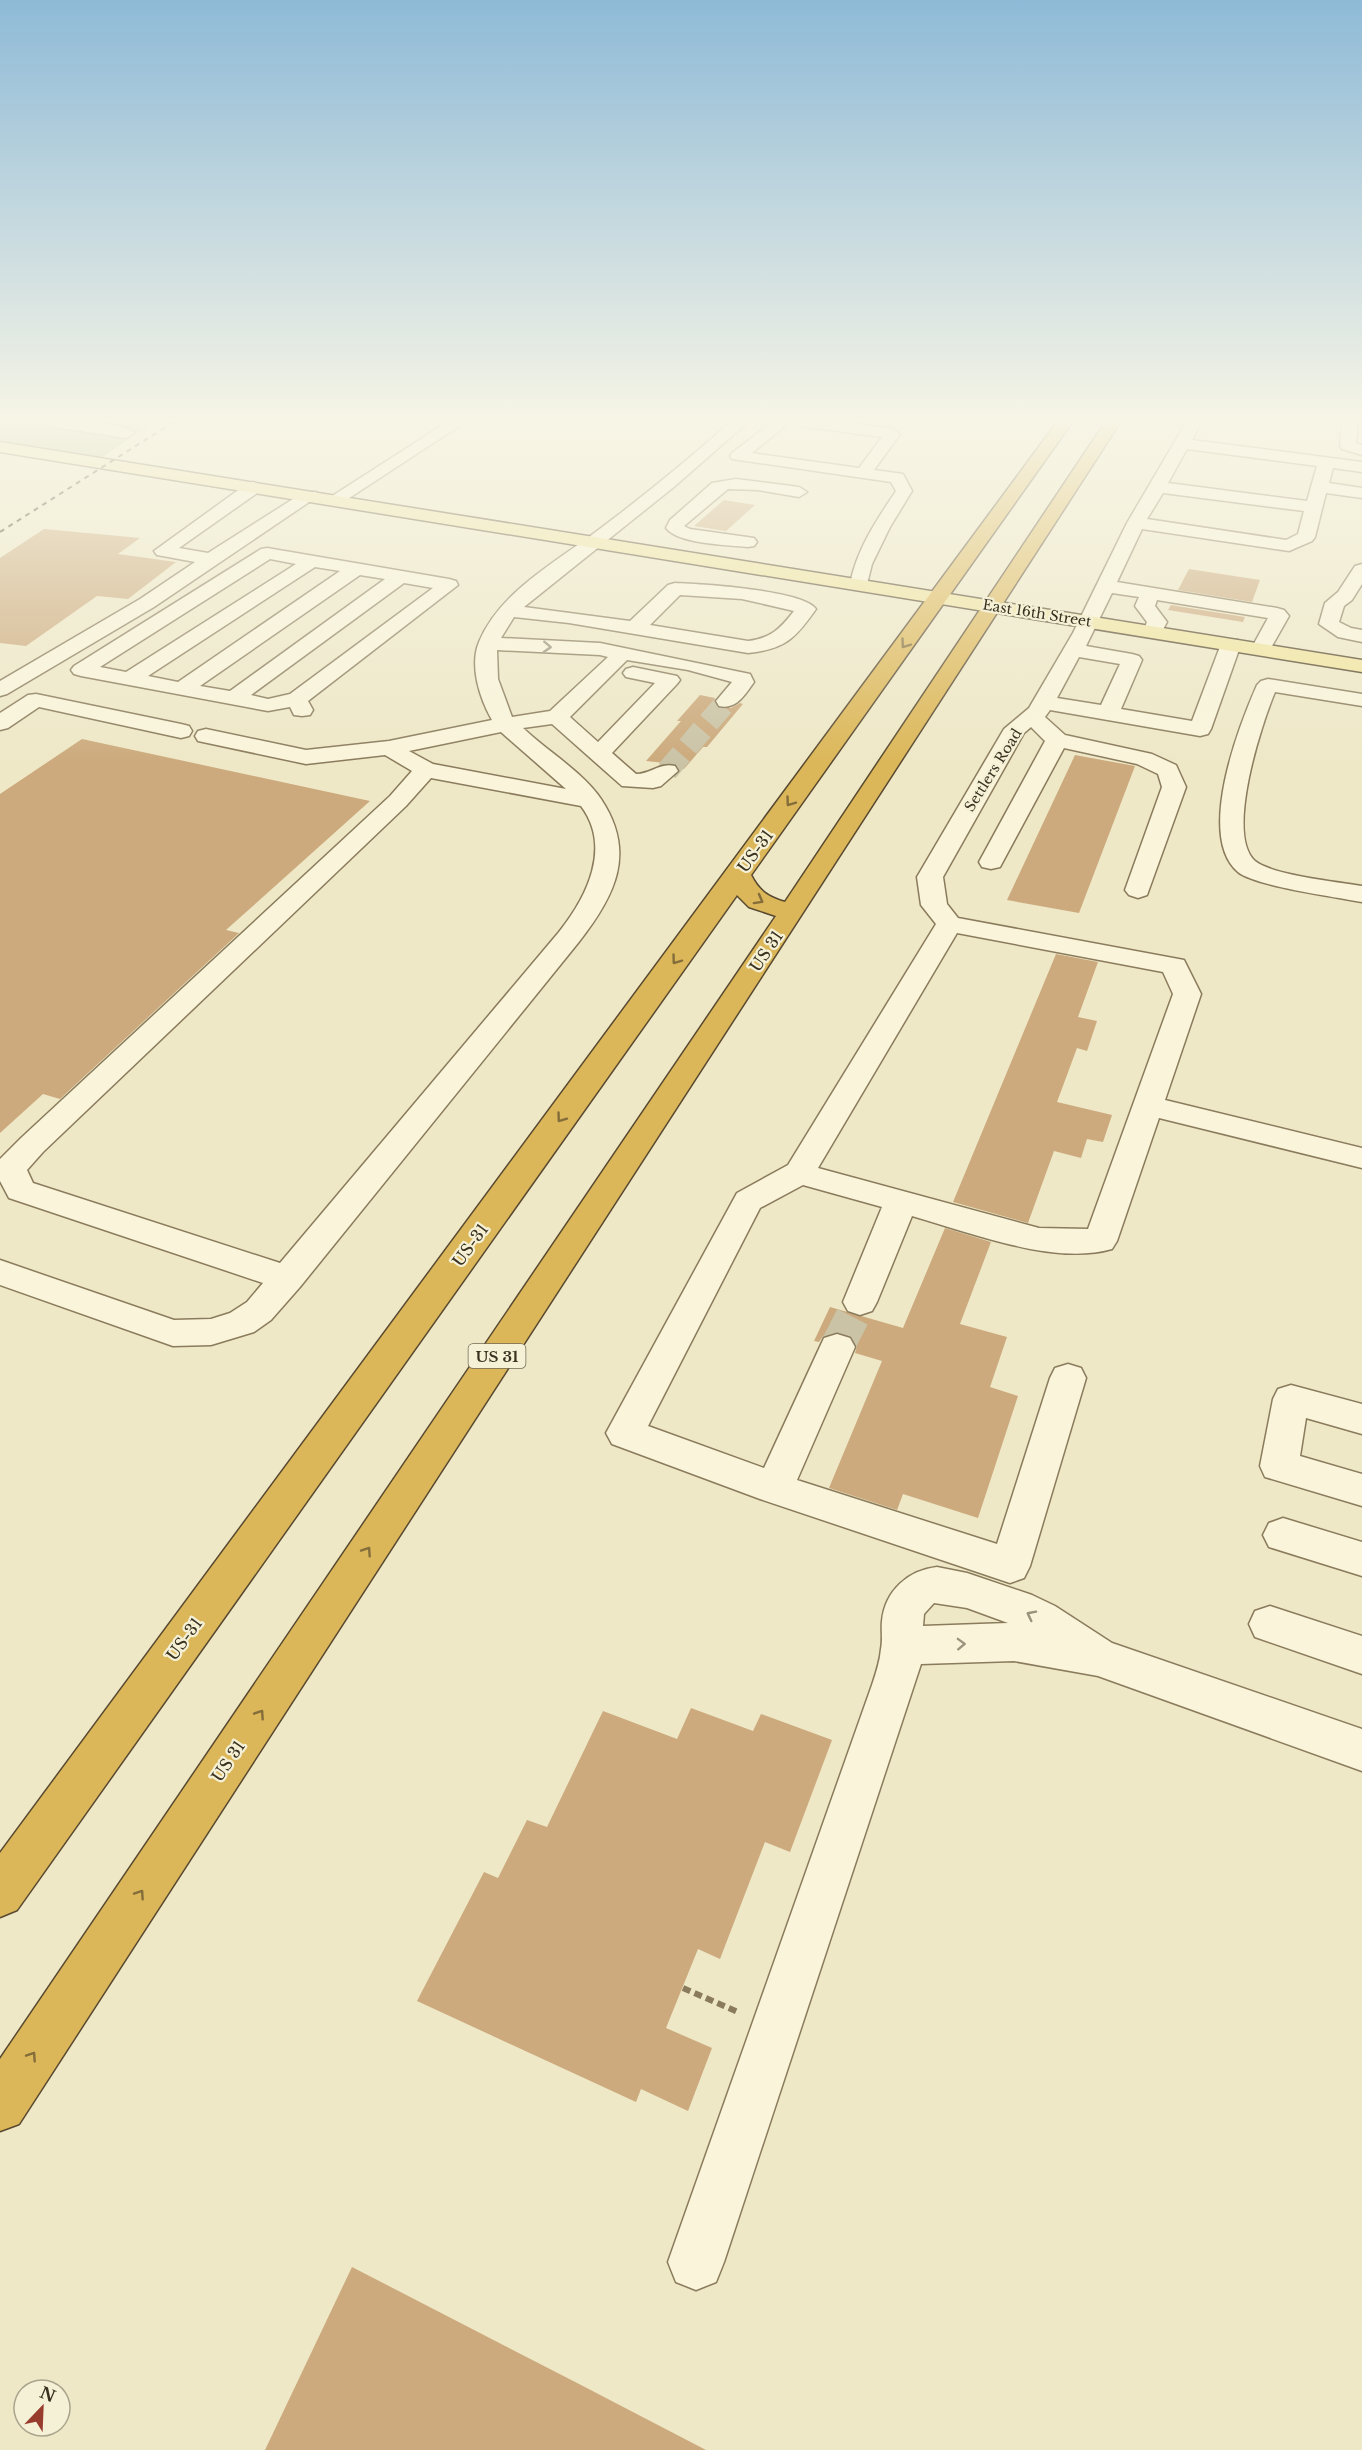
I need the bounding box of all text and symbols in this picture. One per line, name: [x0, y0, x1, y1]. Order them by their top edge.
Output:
street label: East 16th Street: [981, 596, 1093, 631]
one-way arrow: [901, 638, 912, 649]
one-way arrow: [543, 641, 552, 654]
street label: Settlers Road: [960, 725, 1026, 815]
one-way arrow: [786, 796, 797, 807]
street label: US-31: [733, 826, 777, 876]
one-way arrow: [753, 893, 763, 904]
street label: US 31: [745, 927, 787, 975]
one-way arrow: [672, 954, 683, 965]
one-way arrow: [558, 1112, 569, 1123]
street label: US-31: [448, 1220, 492, 1270]
road number: US 31: [468, 1344, 526, 1368]
one-way arrow: [360, 1547, 371, 1558]
one-way arrow: [1026, 1610, 1037, 1622]
street label: US-31: [162, 1614, 206, 1664]
one-way arrow: [957, 1637, 966, 1650]
one-way arrow: [252, 1710, 264, 1720]
street label: US 31: [207, 1737, 249, 1785]
one-way arrow: [133, 1890, 144, 1901]
one-way arrow: [25, 2052, 36, 2063]
north arrow: [12, 2378, 72, 2438]
text: N: [37, 2382, 59, 2406]

